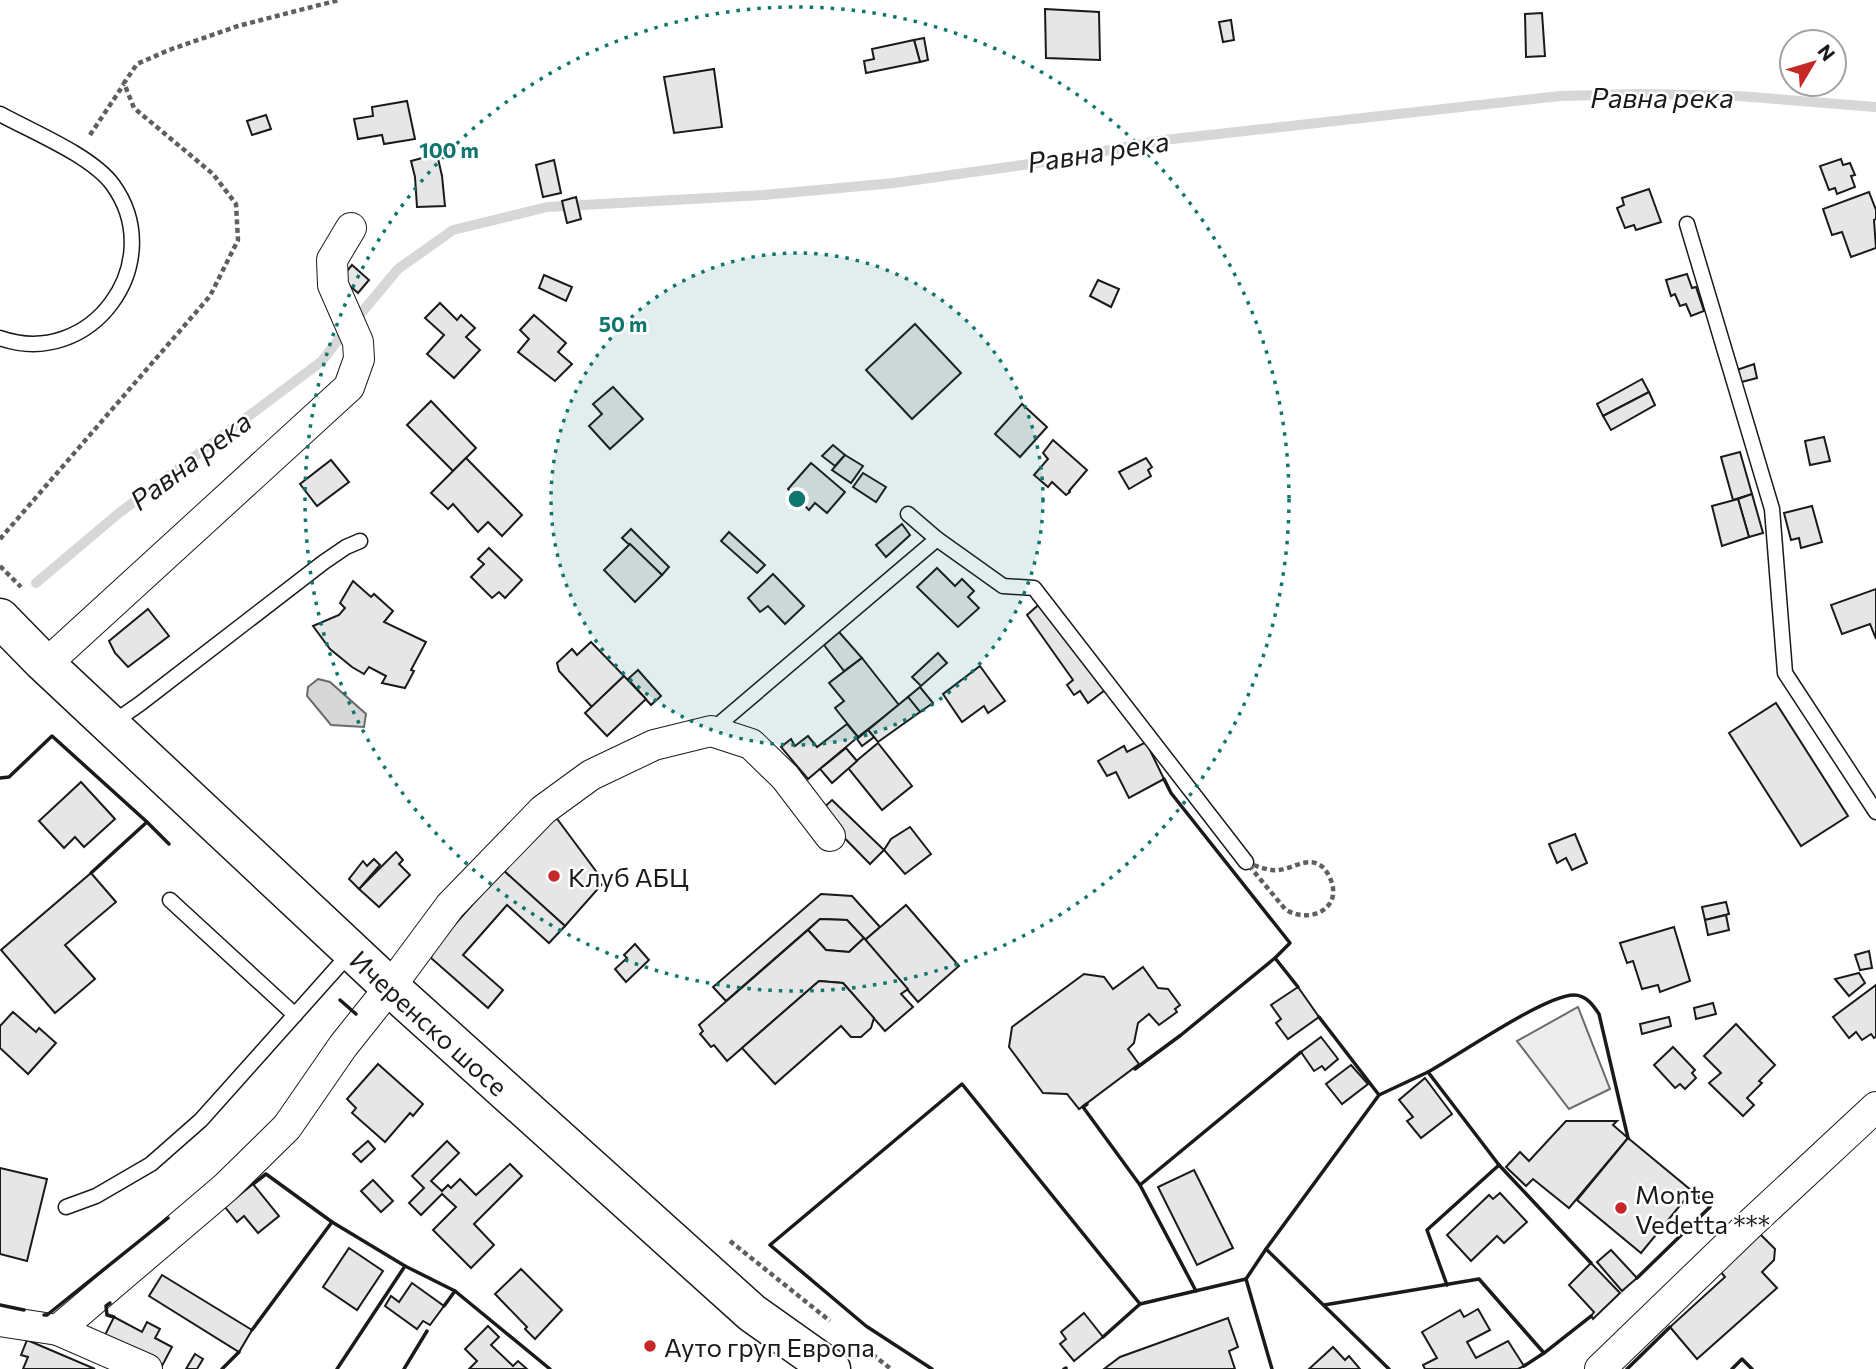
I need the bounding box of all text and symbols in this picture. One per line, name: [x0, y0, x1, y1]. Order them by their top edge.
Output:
north arrow: [1778, 28, 1848, 98]
text: N: [1813, 40, 1840, 65]
water label: Равна река: [1590, 80, 1734, 114]
water label: Равна река: [1025, 123, 1171, 179]
text: 100 m: [419, 137, 479, 162]
text: 50 m: [599, 311, 647, 336]
water label: Равна река: [123, 403, 257, 517]
centre of rings: [785, 487, 809, 511]
place label: Клуб АБЦ: [568, 861, 689, 892]
marker: Клуб АБЦ: [546, 868, 562, 884]
street label: Ичеренско шосе: [345, 943, 515, 1101]
place label: Monte Vedetta ***: [1635, 1178, 1770, 1239]
marker: Monte Vedetta ***: [1613, 1200, 1629, 1216]
place label: Ауто груп Европа: [664, 1331, 875, 1362]
marker: Ауто груп Европа: [642, 1338, 658, 1354]

